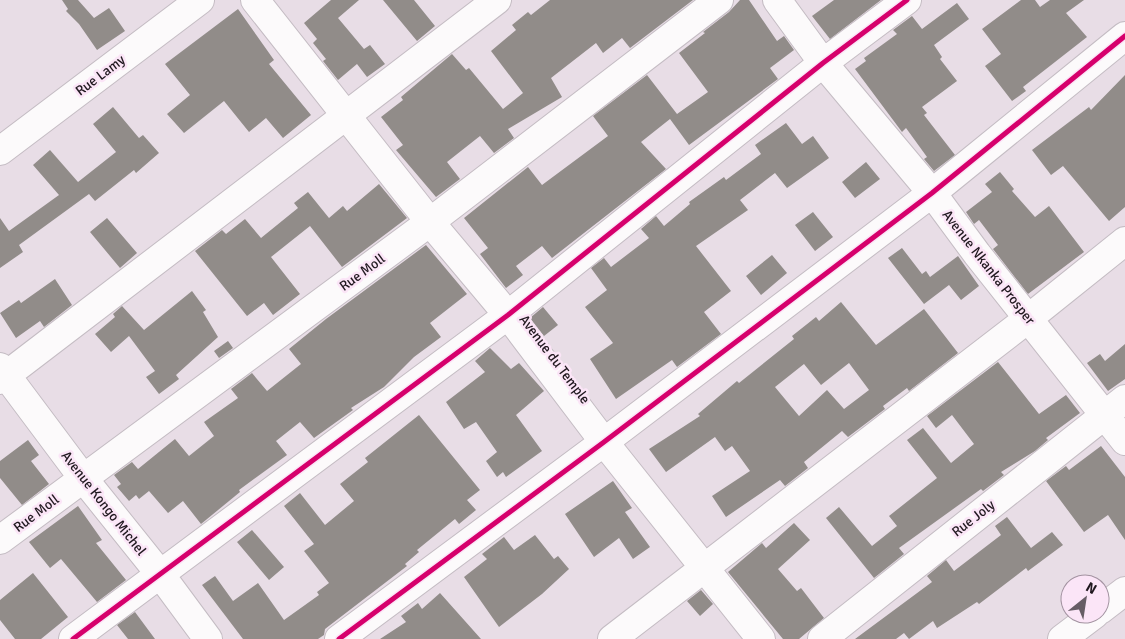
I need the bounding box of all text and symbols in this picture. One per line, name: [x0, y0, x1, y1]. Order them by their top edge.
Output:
street label: Rue Lamy: [72, 51, 129, 100]
street label: Avenue Nkanka Prosper: [939, 207, 1039, 329]
street label: Rue Moll: [336, 250, 389, 295]
street label: Avenue du Temple: [516, 311, 594, 407]
street label: Avenue Kongo Michel: [57, 448, 150, 559]
street label: Rue Moll: [10, 491, 62, 536]
street label: Rue Joly: [948, 496, 999, 540]
north arrow: [1060, 574, 1110, 624]
text: N: [1083, 578, 1100, 598]

